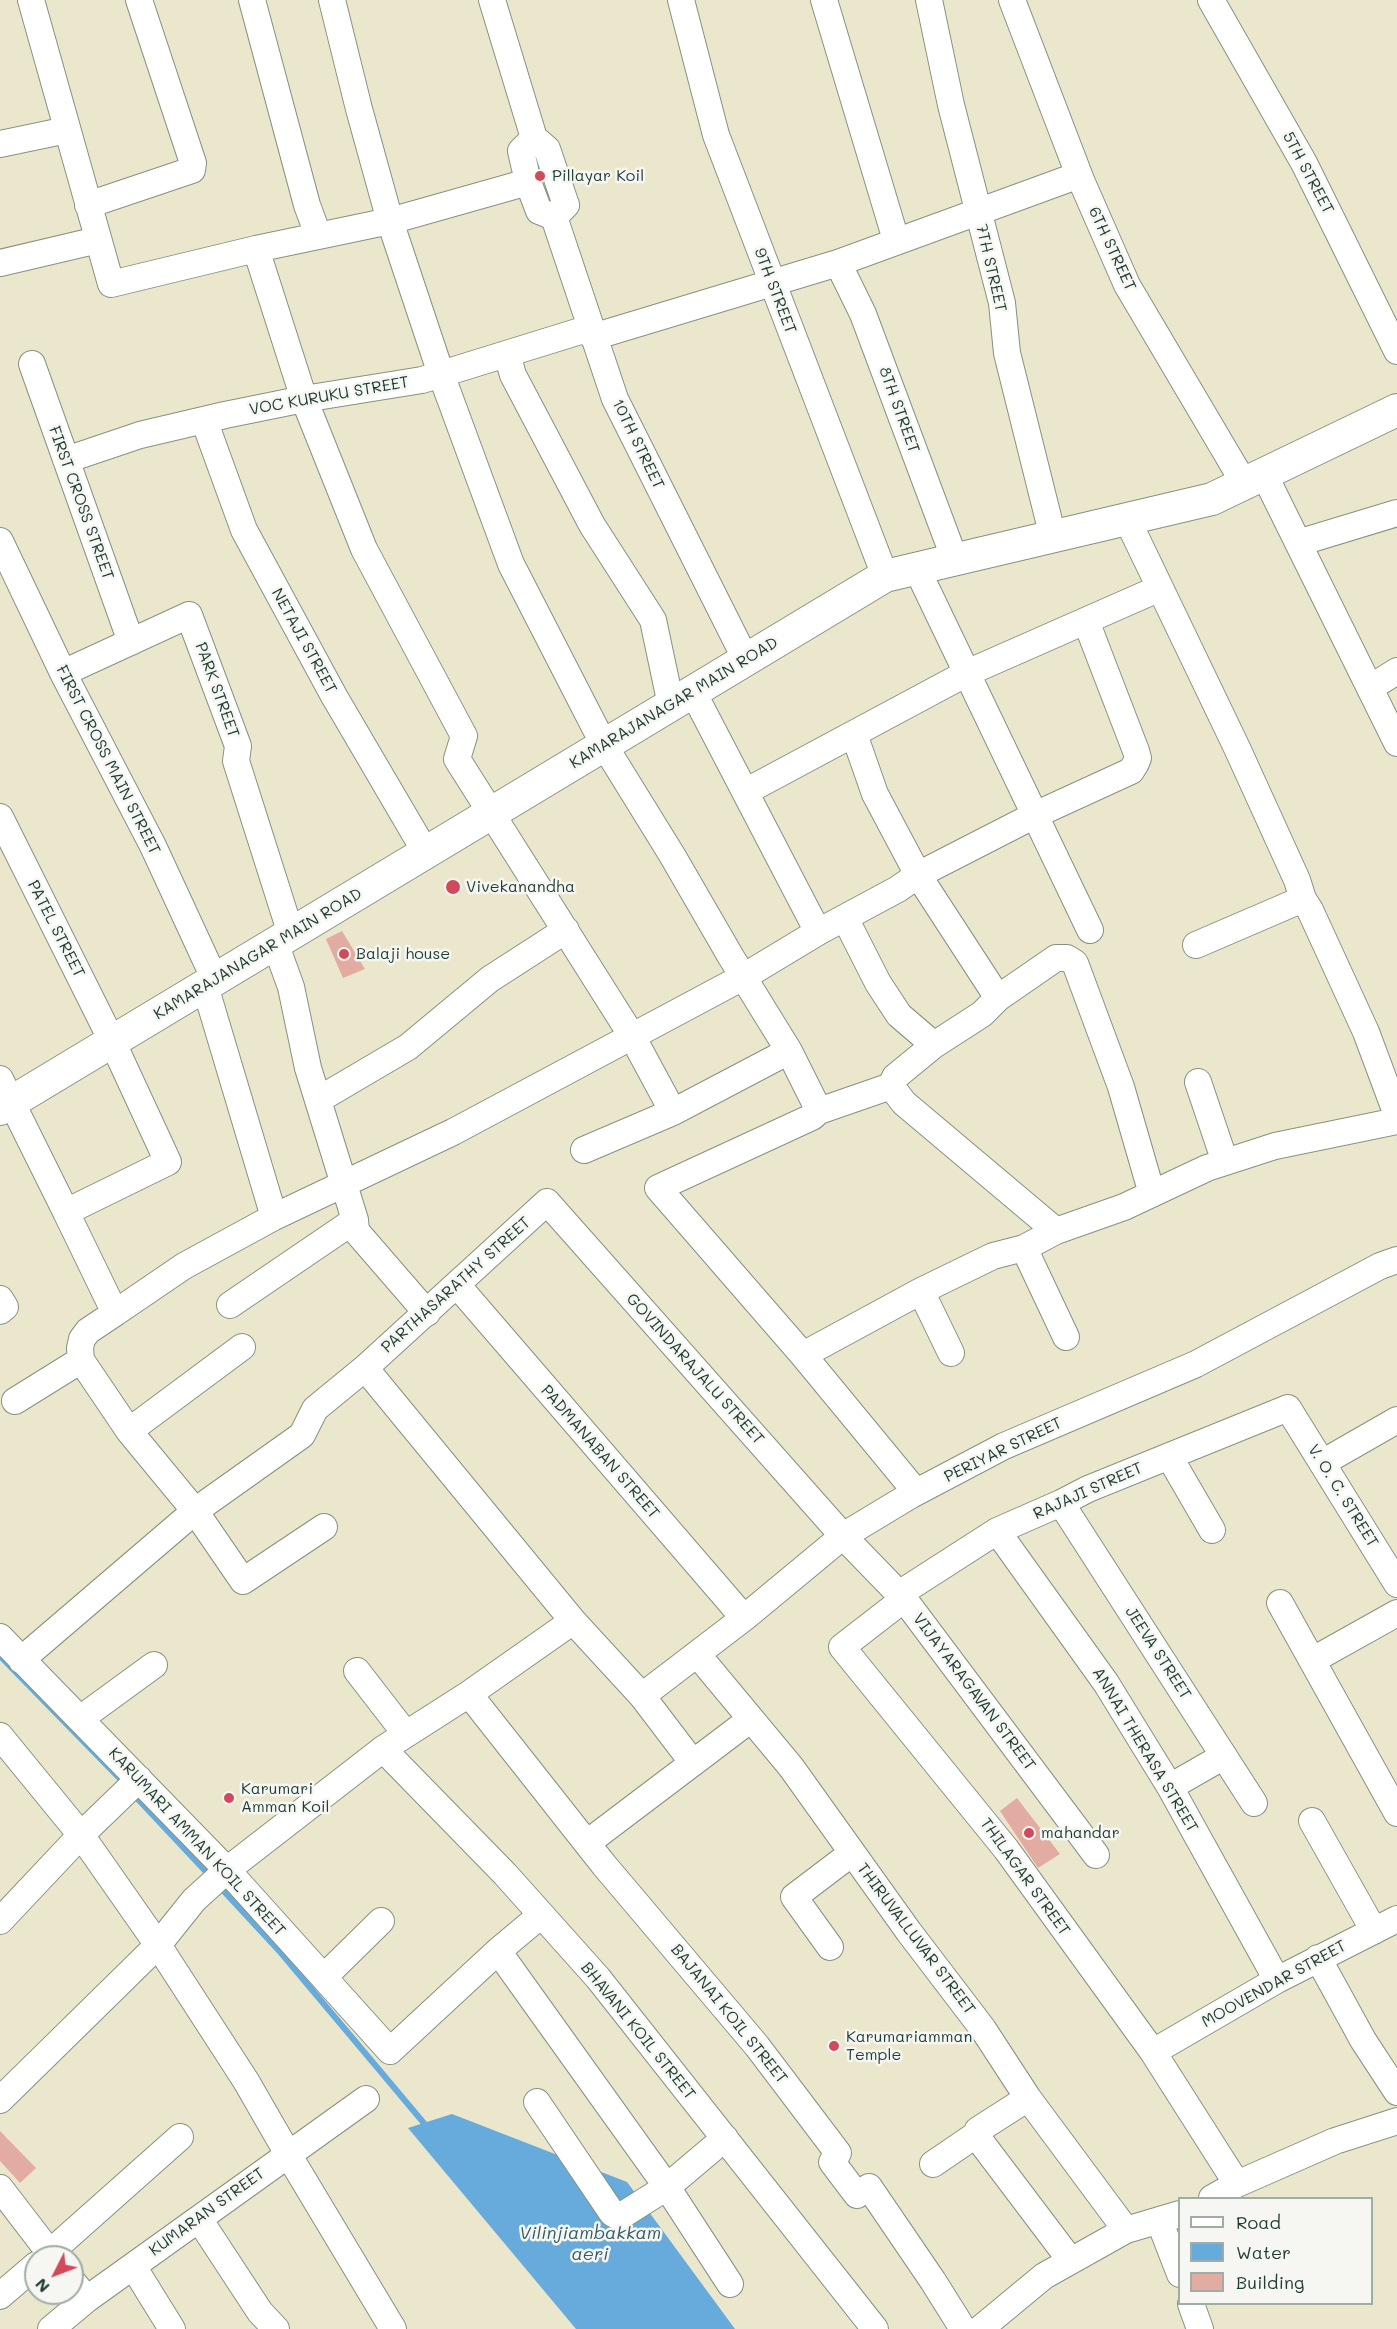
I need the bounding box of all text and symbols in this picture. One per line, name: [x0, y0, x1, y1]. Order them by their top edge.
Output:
street label: 5TH STREET: [1278, 129, 1338, 217]
place label: Pillayar Koil: [552, 166, 644, 186]
marker: Pillayar Koil: [533, 169, 547, 183]
street label: 6TH STREET: [1084, 204, 1140, 294]
street label: 7TH STREET: [972, 222, 1010, 314]
street label: 9TH STREET: [750, 245, 800, 337]
street label: 8TH STREET: [874, 364, 924, 456]
street label: VOC KURUKU STREET: [248, 373, 410, 419]
street label: 10TH STREET: [608, 396, 668, 492]
street label: FIRST CROSS STREET: [44, 424, 118, 582]
street label: NETAJI STREET: [267, 585, 341, 697]
street label: KAMARAJANAGAR MAIN ROAD: [566, 633, 782, 773]
street label: PARK STREET: [191, 640, 243, 740]
street label: FIRST CROSS MAIN STREET: [52, 662, 164, 858]
street label: PATEL STREET: [23, 877, 89, 981]
place label: Vivekanandha: [466, 877, 575, 897]
marker: Vivekanandha: [444, 878, 462, 896]
street label: KAMARAJANAGAR MAIN ROAD: [150, 884, 366, 1024]
place label: Balaji house: [356, 944, 450, 964]
marker: Balaji house: [337, 947, 351, 961]
street label: PARTHASARATHY STREET: [378, 1213, 534, 1357]
street label: GOVINDARAJALU STREET: [622, 1290, 768, 1448]
street label: PADMANABAN STREET: [537, 1381, 663, 1523]
street label: PERIYAR STREET: [941, 1413, 1065, 1487]
street label: V. O. C. STREET: [1304, 1441, 1382, 1551]
street label: RAJAJI STREET: [1030, 1458, 1146, 1524]
street label: JEEVA STREET: [1121, 1603, 1195, 1703]
street label: VIJAYARAGAVAN STREET: [909, 1610, 1039, 1774]
street label: ANNAI THERASA STREET: [1088, 1664, 1202, 1836]
street label: KARUMARI AMMAN KOIL STREET: [104, 1744, 290, 1940]
place label: Karumari Amman Koil: [241, 1779, 330, 1817]
marker: Karumari Amman Koil: [222, 1791, 236, 1805]
street label: THILAGAR STREET: [976, 1815, 1074, 1939]
place label: mahandar: [1041, 1823, 1120, 1843]
marker: mahandar: [1022, 1826, 1036, 1840]
street label: THIRUVALLUVAR STREET: [853, 1860, 979, 2018]
street label: MOOVENDAR STREET: [1198, 1936, 1350, 2032]
street label: BAJANAI KOIL STREET: [667, 1940, 791, 2088]
street label: BHAVANI KOIL STREET: [577, 1958, 699, 2104]
place label: Karumariamman Temple: [846, 2027, 972, 2065]
marker: Karumariamman Temple: [827, 2039, 841, 2053]
street label: KUMARAN STREET: [146, 2164, 268, 2260]
legend: [1178, 2197, 1373, 2305]
text: Road: [1236, 2210, 1281, 2234]
water label: Vilinjiambakkam aeri: [519, 2222, 661, 2264]
text: Water: [1236, 2240, 1291, 2264]
north arrow: [24, 2245, 84, 2305]
text: Building: [1236, 2270, 1304, 2294]
text: N: [30, 2274, 54, 2298]

